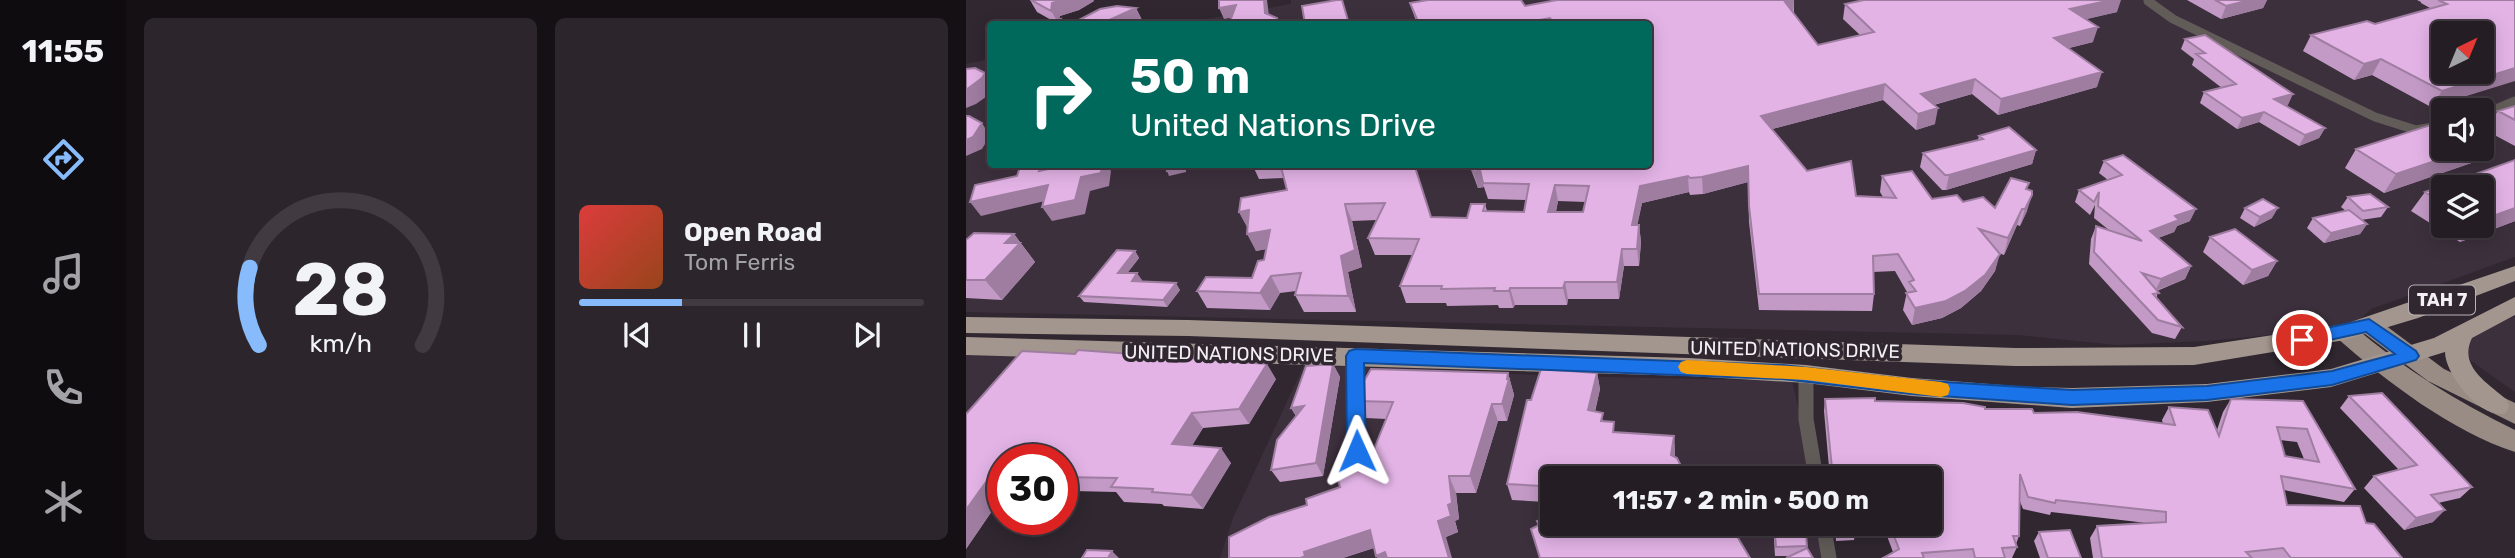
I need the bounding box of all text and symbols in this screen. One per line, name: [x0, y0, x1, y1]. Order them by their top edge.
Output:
north arrow: [2431, 21, 2494, 84]
map controls: [2431, 21, 2494, 238]
text: 11:55: [22, 32, 104, 70]
text: 50 m: [1130, 47, 1250, 105]
icon: right: [1015, 49, 1106, 140]
button: sound: [2431, 98, 2494, 161]
text: United Nations Drive: [1130, 106, 1436, 144]
icon: directions: [39, 135, 88, 184]
button: layers: [2431, 175, 2494, 238]
text: Open Road: [684, 217, 822, 248]
text: 28: [292, 247, 389, 333]
text: Tom Ferris: [684, 248, 795, 276]
icon: music: [39, 249, 88, 298]
road number: TAH 7: [2409, 286, 2475, 314]
pin: [2272, 310, 2332, 370]
icon: previous: [618, 316, 656, 354]
icon: pause: [733, 316, 771, 354]
icon: next: [848, 316, 886, 354]
icon: arrive: [2283, 321, 2321, 359]
text: km/h: [309, 329, 372, 358]
street label: UNITED NATIONS DRIVE: [1690, 336, 1900, 363]
street label: UNITED NATIONS DRIVE: [1124, 340, 1334, 367]
icon: phone: [39, 363, 88, 412]
position arrow: [1320, 414, 1394, 488]
speed limit sign: 30: [987, 444, 1078, 535]
icon: climate: [39, 477, 88, 526]
text: 11:57 · 2 min · 500 m: [1613, 485, 1869, 516]

